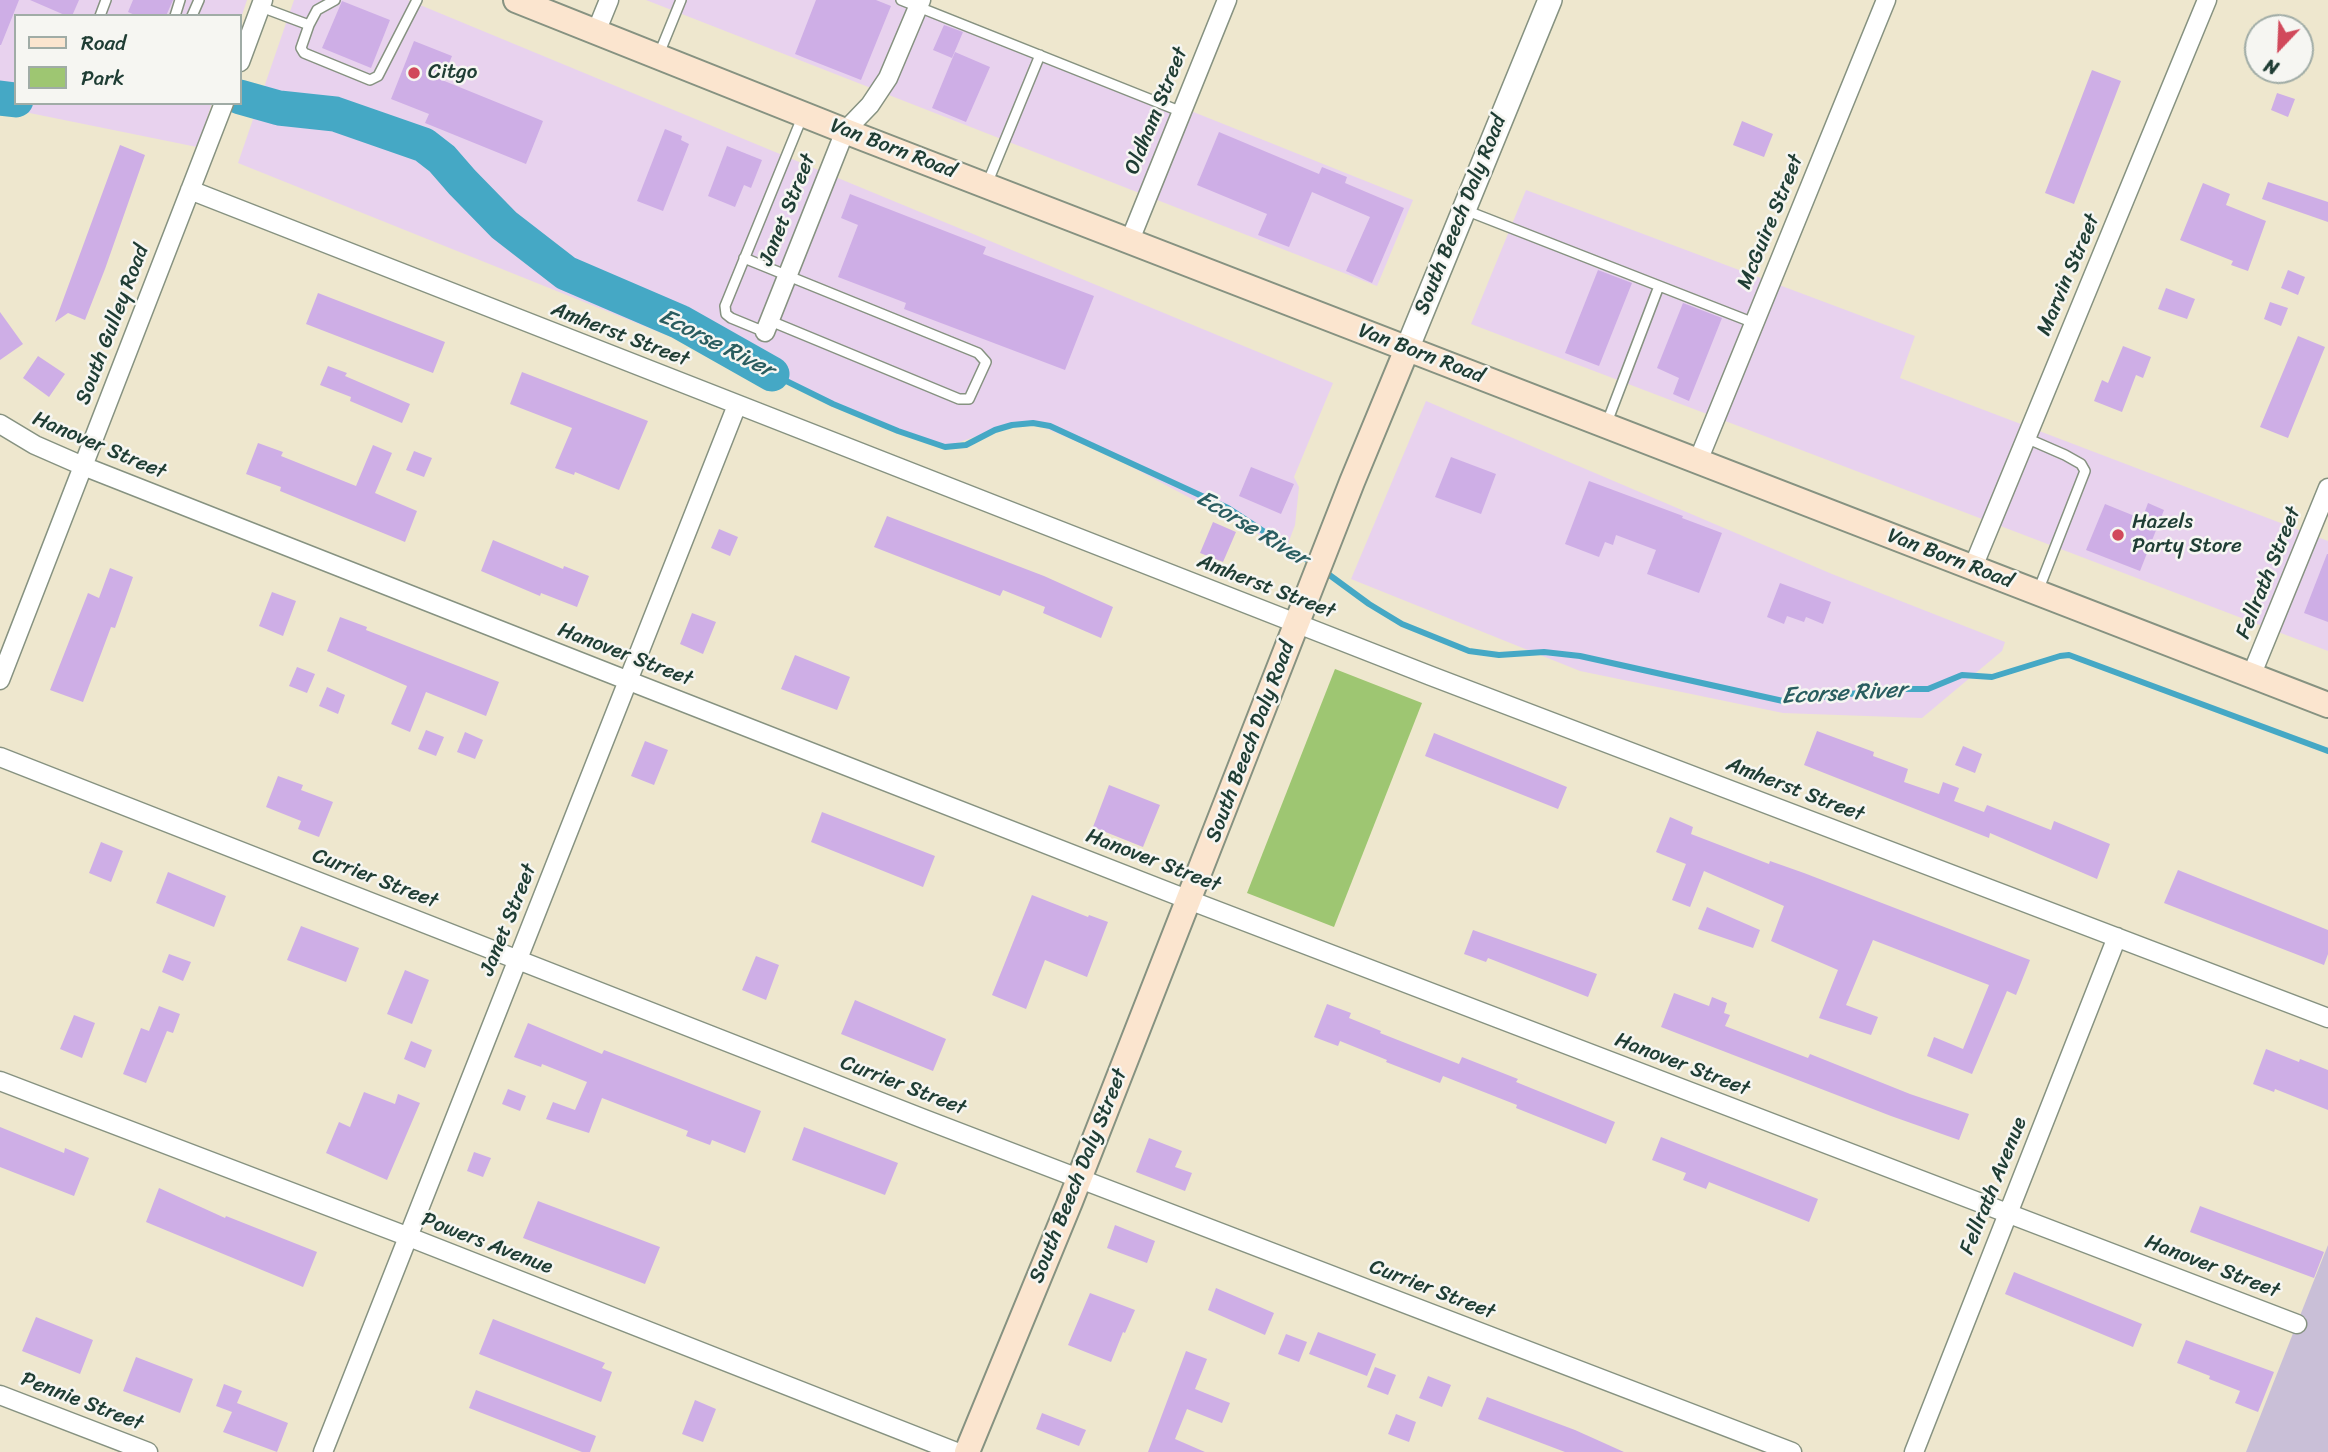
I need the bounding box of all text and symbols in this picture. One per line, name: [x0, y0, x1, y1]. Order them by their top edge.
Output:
legend: [14, 14, 242, 105]
north arrow: [2244, 14, 2314, 84]
text: Road: [81, 24, 126, 62]
street label: Oldham Street: [1120, 44, 1194, 178]
text: N: [2259, 49, 2284, 85]
text: Park: [81, 59, 124, 97]
place label: Citgo: [428, 60, 477, 86]
marker: Citgo: [406, 65, 422, 81]
street label: South Beech Daly Road: [1409, 112, 1513, 318]
street label: Van Born Road: [827, 113, 959, 185]
street label: Janet Street: [754, 150, 822, 270]
street label: McGuire Street: [1733, 151, 1809, 293]
street label: Marvin Street: [2032, 210, 2106, 340]
street label: South Gulley Road: [71, 242, 155, 408]
street label: Amherst Street: [548, 297, 692, 373]
water label: Ecorse River: [654, 303, 778, 385]
street label: Van Born Road: [1355, 318, 1487, 390]
street label: Hanover Street: [29, 407, 169, 485]
water label: Ecorse River: [1191, 485, 1313, 573]
street label: Fellrath Street: [2231, 503, 2307, 643]
place label: Hazels Party Store: [2132, 510, 2242, 560]
street label: Van Born Road: [1884, 523, 2016, 595]
marker: Hazels Party Store: [2110, 527, 2126, 543]
street label: Amherst Street: [1194, 549, 1338, 625]
street label: Hanover Street: [554, 618, 696, 692]
street label: South Beech Daly Road: [1201, 638, 1301, 846]
water label: Ecorse River: [1781, 677, 1907, 711]
street label: Amherst Street: [1723, 752, 1867, 828]
street label: Hanover Street: [1082, 824, 1224, 898]
street label: Currier Street: [309, 843, 441, 915]
street label: Janet Street: [475, 860, 543, 980]
street label: Hanover Street: [1611, 1028, 1753, 1102]
street label: Currier Street: [837, 1050, 969, 1122]
street label: South Beech Daly Street: [1024, 1065, 1134, 1287]
street label: Fellrath Avenue: [1955, 1114, 2033, 1258]
street label: Powers Avenue: [418, 1207, 556, 1281]
street label: Hanover Street: [2141, 1230, 2283, 1304]
street label: Currier Street: [1366, 1254, 1498, 1326]
street label: Pennie Street: [17, 1367, 147, 1437]

